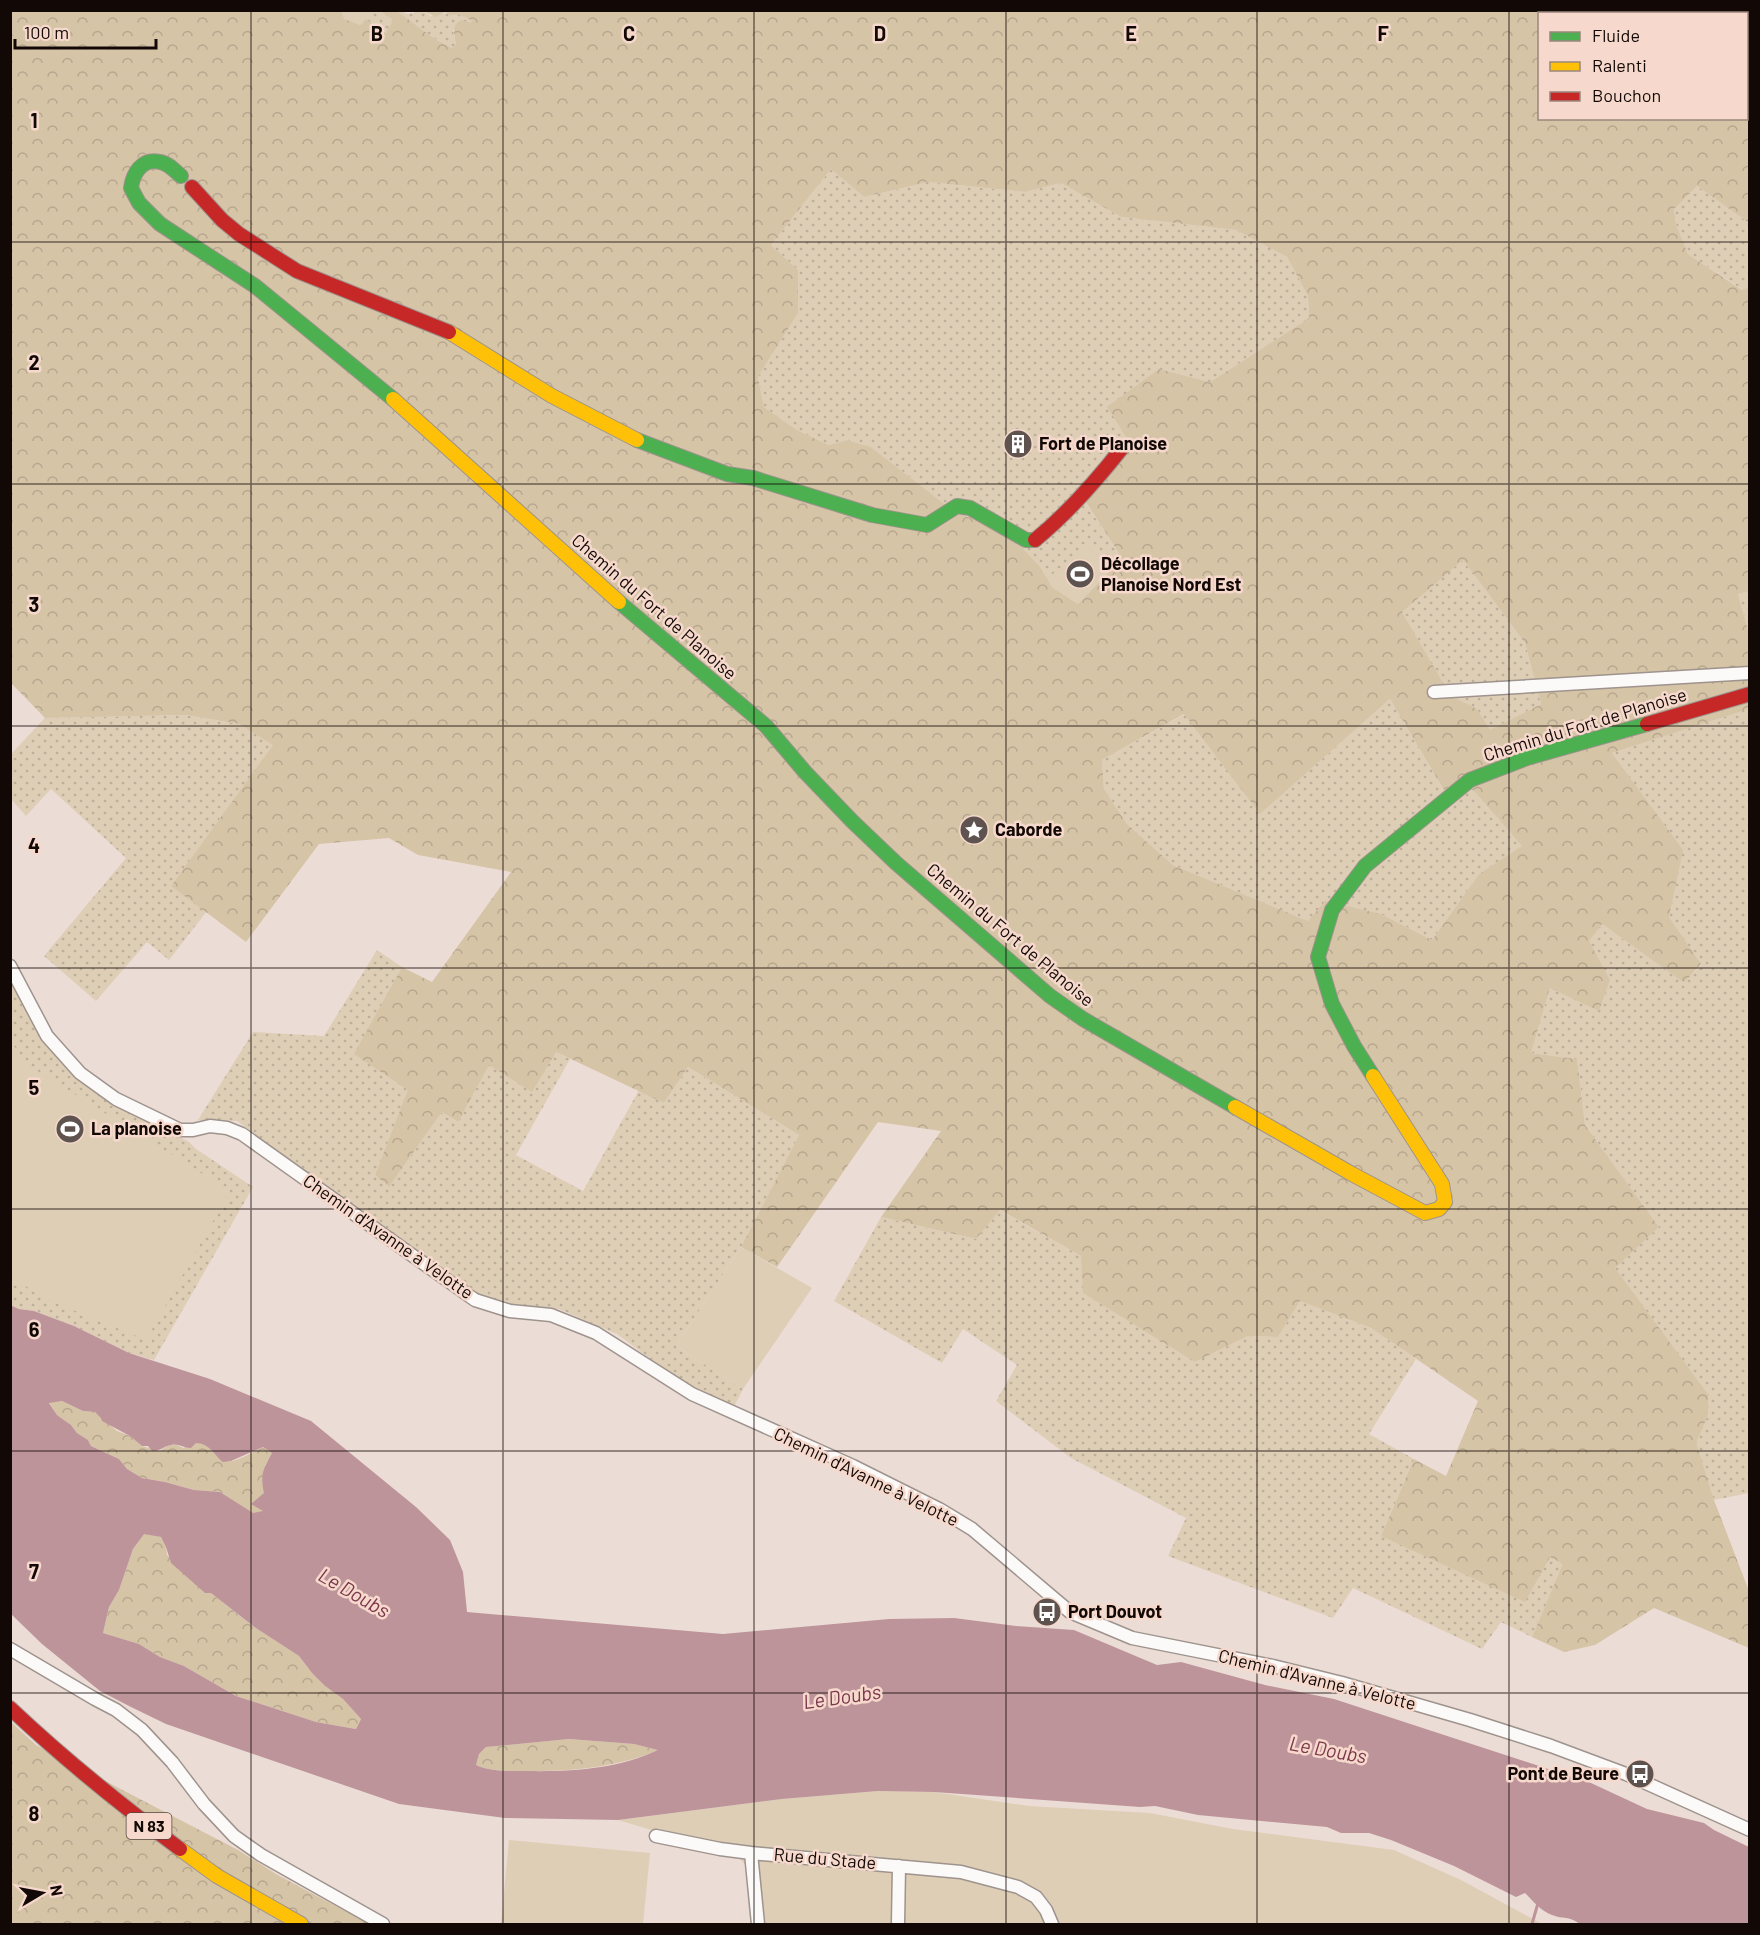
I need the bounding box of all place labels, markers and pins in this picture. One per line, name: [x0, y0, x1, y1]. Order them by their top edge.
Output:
building icon: Fort de Planoise: [1002, 428, 1034, 460]
place label: Fort de Planoise: [1039, 432, 1167, 454]
place label: Décollage Planoise Nord Est: [1101, 552, 1241, 595]
sports icon: Décollage Planoise Nord Est: [1064, 558, 1096, 590]
place icon: Caborde: [958, 814, 990, 846]
place label: Caborde: [995, 818, 1062, 840]
sports icon: La planoise: [54, 1113, 86, 1145]
place label: La planoise: [91, 1117, 182, 1139]
bus stop icon: Port Douvot: [1031, 1596, 1063, 1628]
place label: Port Douvot: [1068, 1600, 1162, 1622]
bus stop icon: Pont de Beure: [1624, 1758, 1656, 1790]
place label: Pont de Beure: [1508, 1762, 1619, 1784]

